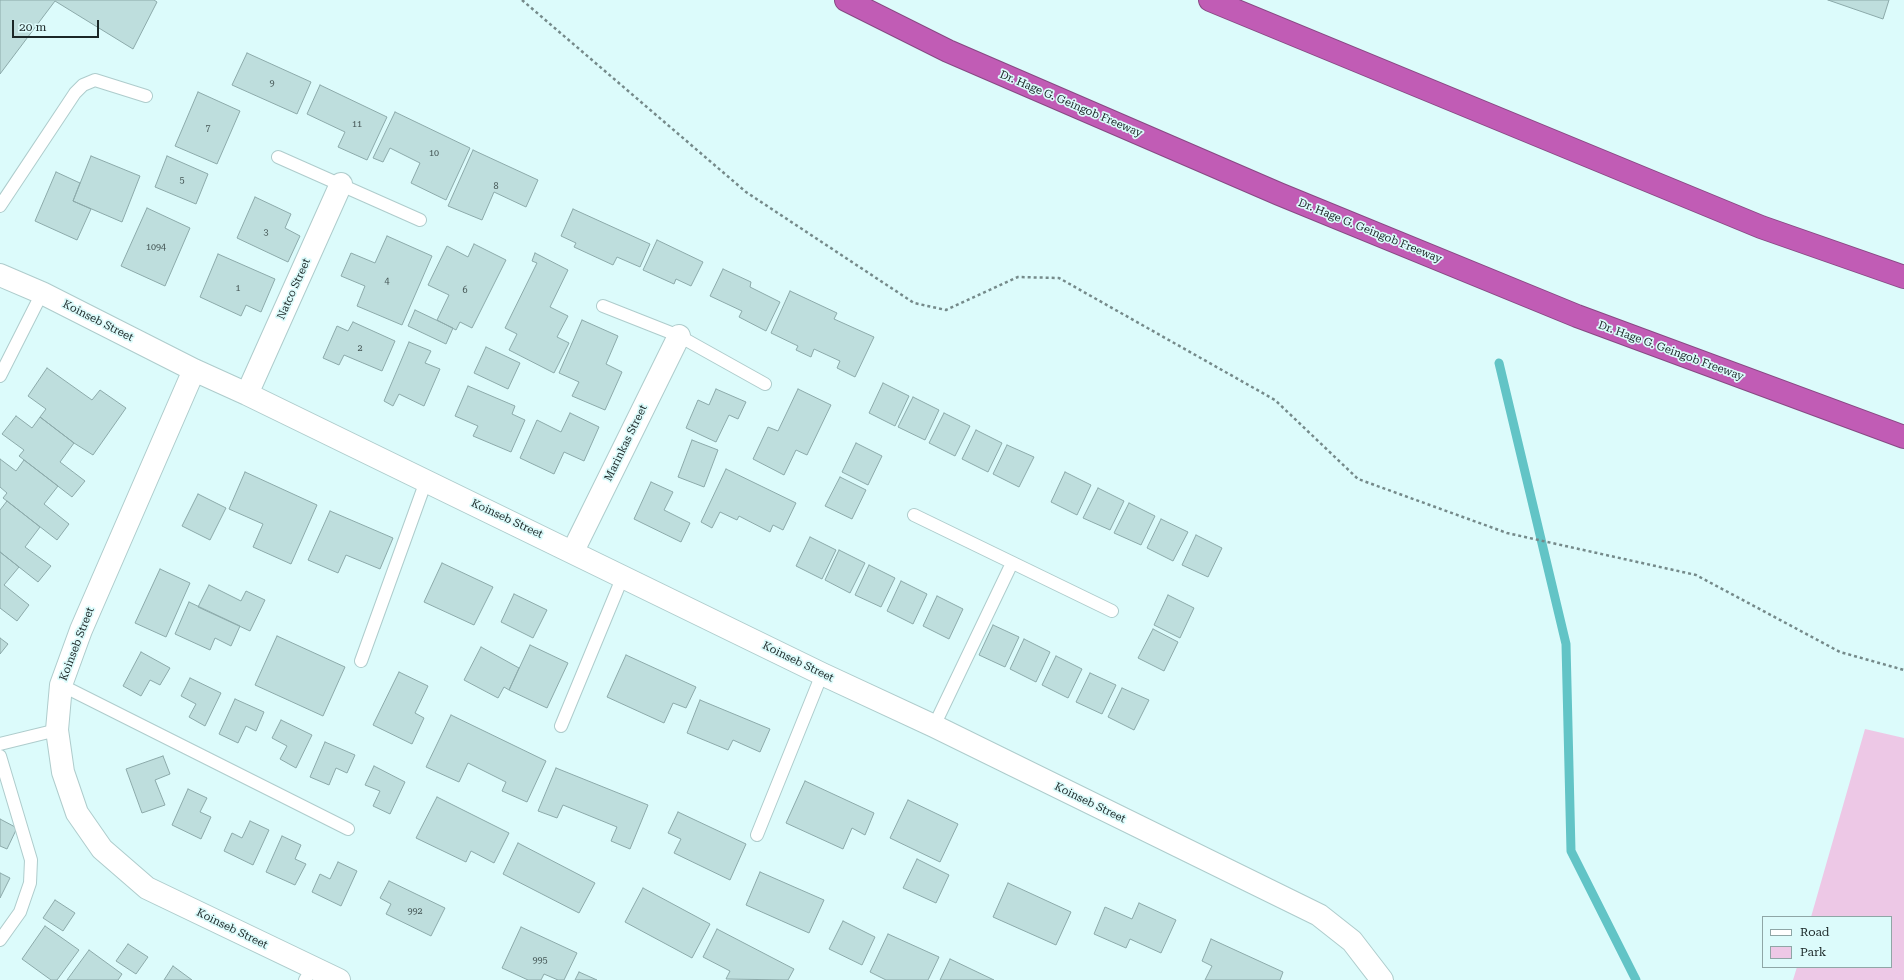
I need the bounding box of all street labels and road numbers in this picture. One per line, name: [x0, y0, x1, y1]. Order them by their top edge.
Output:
street label: Dr. Hage G. Geingob Freeway: [998, 68, 1144, 140]
street label: Dr. Hage G. Geingob Freeway: [1296, 196, 1444, 266]
street label: Natco Street: [275, 256, 313, 322]
street label: Koinseb Street: [60, 297, 136, 345]
street label: Dr. Hage G. Geingob Freeway: [1596, 318, 1746, 384]
street label: Marinkas Street: [602, 403, 650, 483]
street label: Koinseb Street: [469, 497, 545, 541]
street label: Koinseb Street: [57, 605, 97, 683]
street label: Koinseb Street: [760, 639, 836, 685]
street label: Koinseb Street: [1052, 780, 1128, 826]
street label: Koinseb Street: [194, 906, 270, 952]

